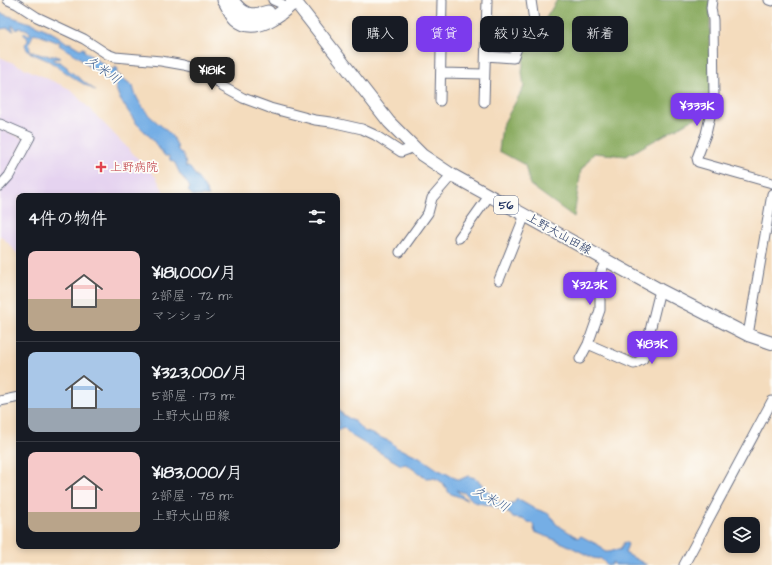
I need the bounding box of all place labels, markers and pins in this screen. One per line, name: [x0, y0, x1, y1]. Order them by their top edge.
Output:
pin: ¥181K: [184, 57, 240, 91]
pin: ¥333K: [669, 93, 725, 127]
place label: 上野病院: [110, 159, 158, 176]
marker: 上野病院: [95, 161, 107, 173]
pin: ¥323K: [562, 272, 618, 306]
pin: ¥183K: [624, 331, 680, 365]

